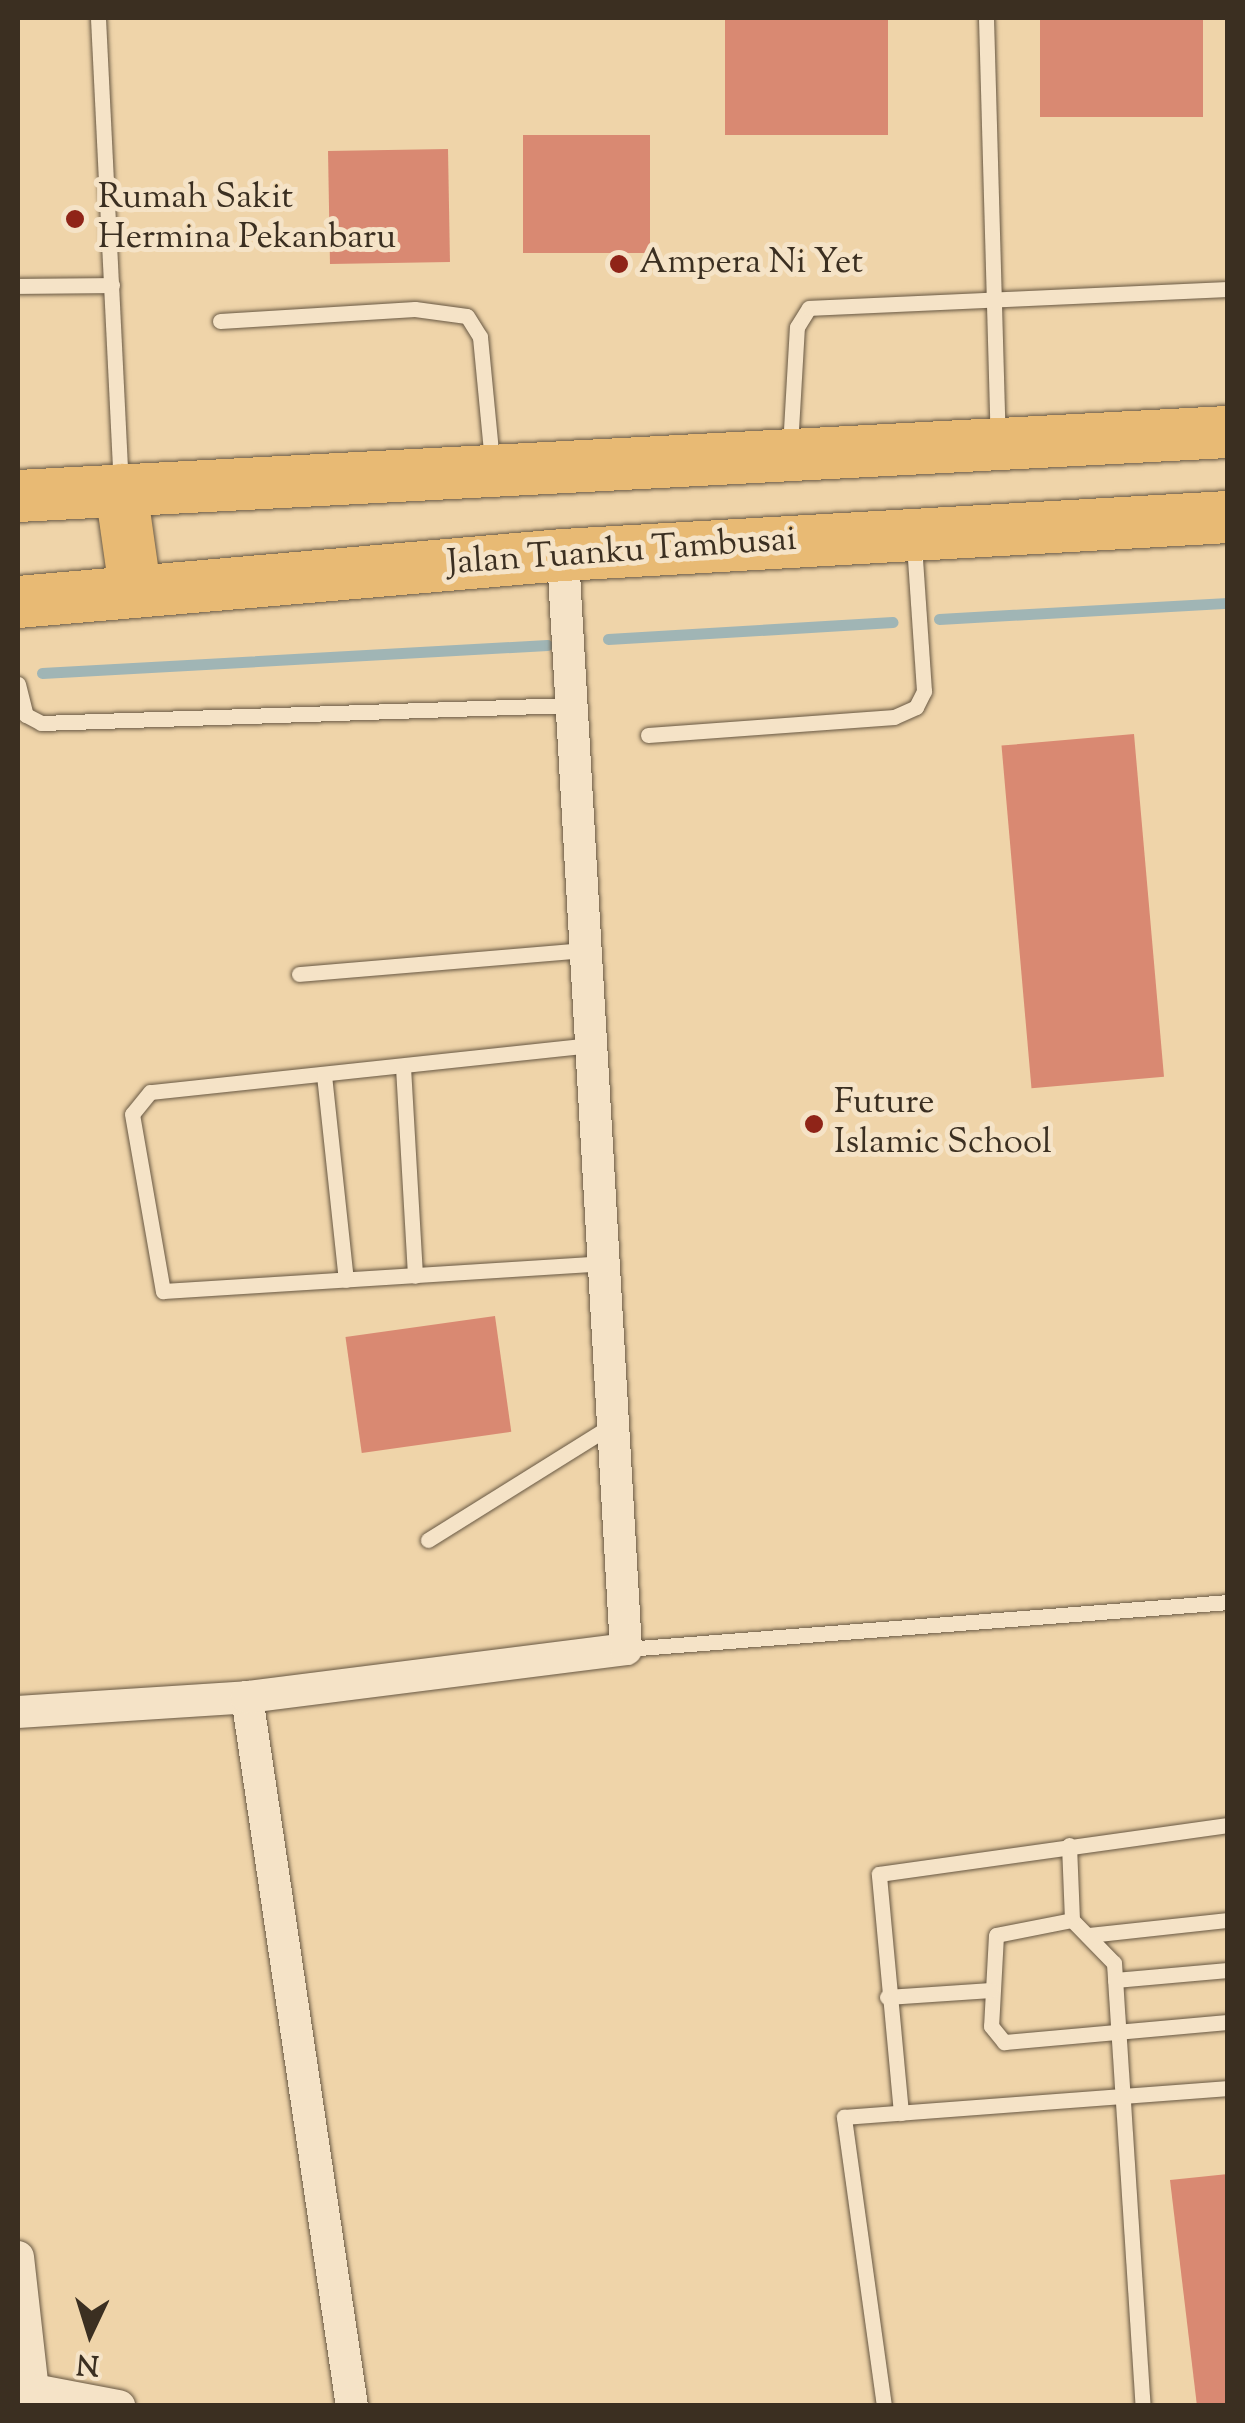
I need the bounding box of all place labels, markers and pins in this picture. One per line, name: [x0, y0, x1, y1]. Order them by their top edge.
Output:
place label: Rumah Sakit Hermina Pekanbaru: [98, 178, 396, 260]
marker: Rumah Sakit Hermina Pekanbaru: [62, 206, 88, 232]
place label: Ampera Ni Yet: [639, 243, 863, 285]
marker: Ampera Ni Yet: [608, 253, 630, 275]
place label: Future Islamic School: [834, 1083, 1052, 1165]
marker: Future Islamic School: [803, 1113, 825, 1135]

